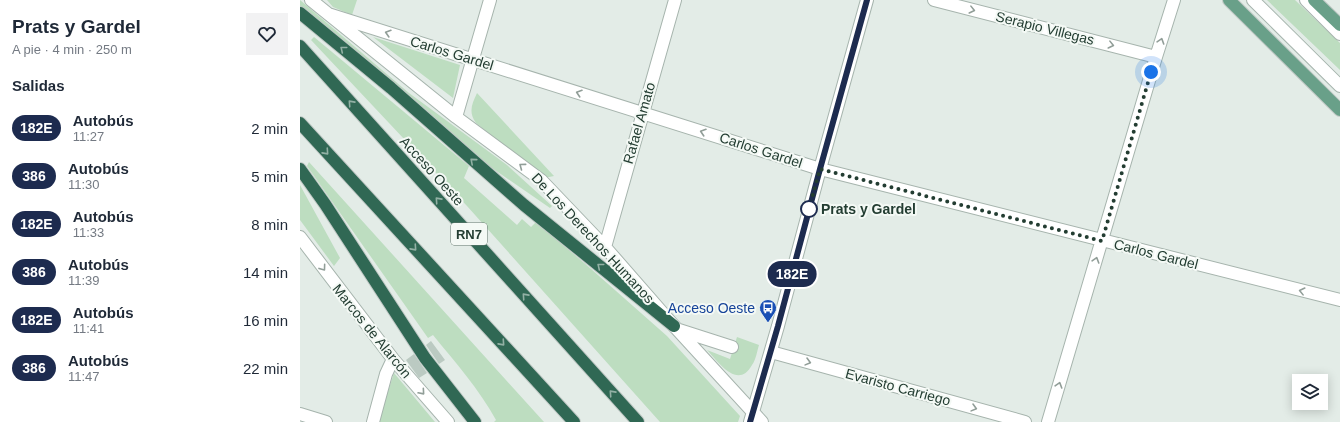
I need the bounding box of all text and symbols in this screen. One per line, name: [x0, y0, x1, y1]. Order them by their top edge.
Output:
one-way arrow: [968, 5, 975, 13]
street label: Serapio Villegas: [994, 8, 1096, 48]
button: heart: [246, 13, 288, 55]
text: Prats y Gardel: [12, 16, 141, 37]
one-way arrow: [385, 29, 392, 38]
street label: Carlos Gardel: [408, 33, 496, 73]
one-way arrow: [1156, 38, 1164, 45]
one-way arrow: [1108, 41, 1114, 49]
text: A pie · 4 min · 250 m: [12, 42, 132, 57]
one-way arrow: [340, 46, 348, 53]
your location: [1141, 62, 1161, 82]
text: Salidas: [12, 77, 65, 94]
street label: Rafael Amato: [620, 80, 658, 166]
one-way arrow: [576, 89, 583, 97]
one-way arrow: [348, 100, 356, 108]
text: Autobús: [73, 112, 134, 129]
text: 182E: [20, 120, 53, 136]
text: 2 min: [251, 120, 288, 137]
one-way arrow: [700, 128, 707, 137]
text: 11:27: [73, 129, 104, 144]
street label: Carlos Gardel: [717, 129, 805, 171]
street label: Acceso Oeste: [397, 133, 467, 209]
one-way arrow: [322, 147, 329, 154]
one-way arrow: [471, 158, 478, 165]
text: Autobús: [68, 160, 129, 177]
one-way arrow: [520, 164, 527, 171]
text: 386: [22, 168, 46, 184]
text: 5 min: [251, 168, 288, 185]
street label: De Los Derechos Humanos: [529, 170, 657, 306]
text: 11:30: [68, 177, 100, 192]
one-way arrow: [435, 197, 443, 205]
marker: Prats y Gardel: [800, 200, 818, 218]
place label: Prats y Gardel: [821, 201, 916, 217]
text: Autobús: [73, 208, 134, 225]
text: 182E: [20, 216, 53, 232]
text: 8 min: [251, 216, 288, 233]
road number: RN7: [451, 223, 487, 245]
text: 11:33: [73, 225, 104, 240]
street label: Carlos Gardel: [1112, 236, 1200, 272]
one-way arrow: [409, 243, 416, 250]
text: Autobús: [68, 256, 129, 273]
one-way arrow: [1091, 257, 1100, 264]
line badge: 182E: [764, 261, 820, 287]
text: 386: [22, 264, 46, 280]
text: 14 min: [243, 264, 288, 281]
one-way arrow: [318, 264, 325, 271]
one-way arrow: [598, 264, 605, 271]
text: 182E: [776, 266, 808, 282]
text: 11:39: [68, 273, 100, 288]
street label: Marcos de Alarcón: [329, 281, 415, 381]
one-way arrow: [1299, 287, 1305, 295]
one-way arrow: [523, 294, 530, 301]
bus stop icon: Acceso Oeste: [758, 298, 778, 323]
place label: Acceso Oeste: [668, 300, 755, 316]
text: Autobús: [73, 304, 134, 321]
text: 182E: [20, 312, 53, 328]
text: 16 min: [243, 312, 288, 329]
text: 11:41: [73, 321, 104, 336]
one-way arrow: [497, 339, 504, 346]
text: Autobús: [68, 352, 129, 369]
one-way arrow: [804, 357, 811, 366]
text: 386: [22, 360, 46, 376]
text: 22 min: [243, 360, 288, 377]
street label: Evaristo Carriego: [844, 365, 953, 409]
text: 11:47: [68, 369, 100, 384]
map controls: [1292, 374, 1328, 410]
button: layers: [1292, 374, 1328, 410]
one-way arrow: [1054, 381, 1063, 388]
one-way arrow: [417, 387, 424, 394]
one-way arrow: [609, 390, 617, 398]
one-way arrow: [970, 403, 977, 412]

